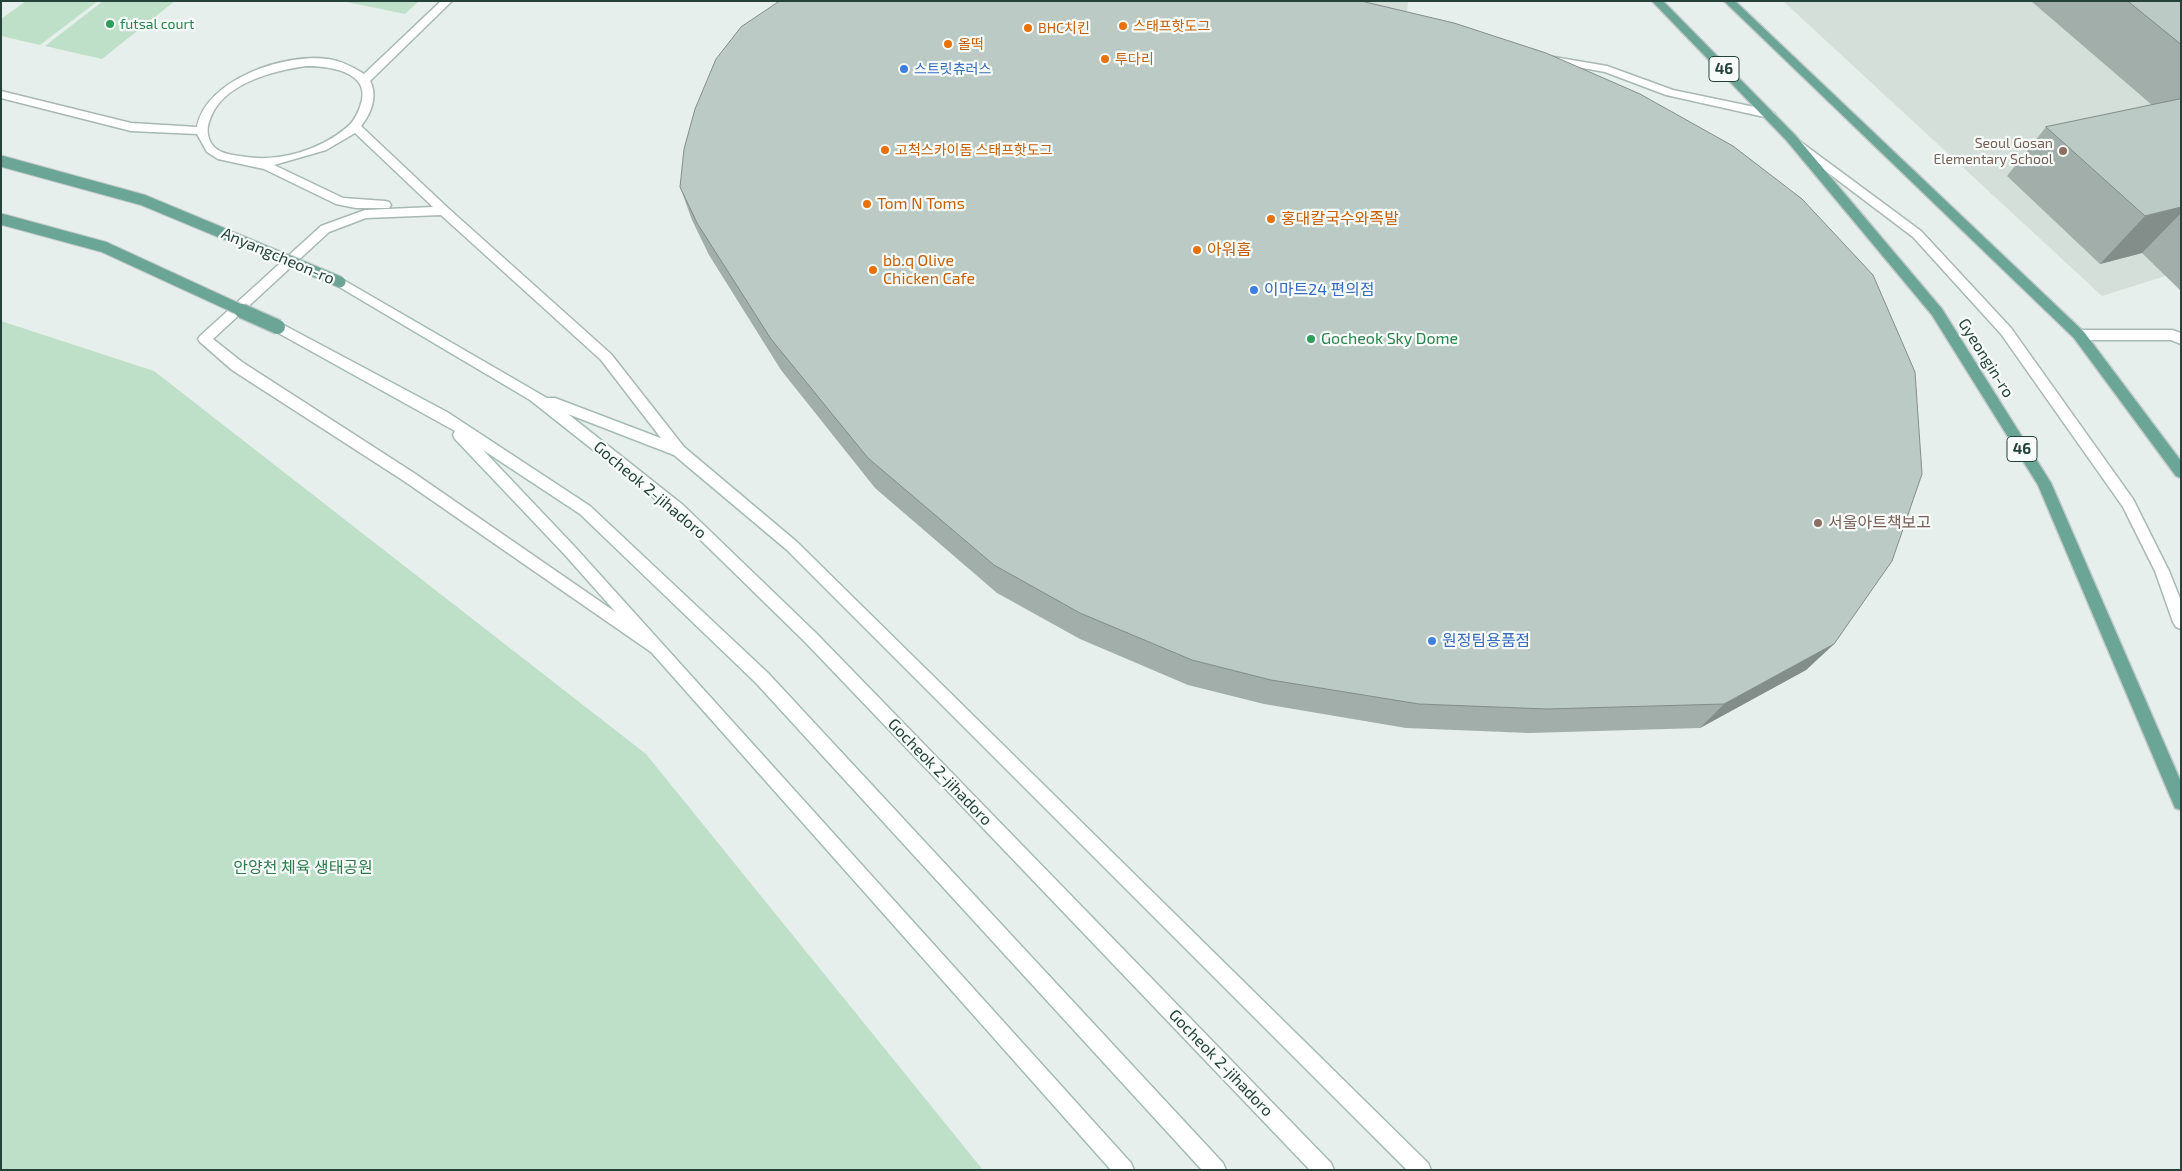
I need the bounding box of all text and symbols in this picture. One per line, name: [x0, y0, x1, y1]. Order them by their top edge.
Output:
place label: futsal court: [120, 16, 194, 32]
marker: futsal court: [104, 18, 116, 30]
place label: 스태프핫도그: [1133, 18, 1210, 34]
place label: BHC치킨: [1038, 20, 1090, 36]
marker: 스태프핫도그: [1117, 20, 1129, 32]
marker: BHC치킨: [1022, 22, 1034, 34]
place label: 올떡: [958, 36, 984, 52]
marker: 올떡: [942, 38, 954, 50]
place label: 투다리: [1115, 51, 1154, 67]
marker: 투다리: [1099, 53, 1111, 65]
road number: 46: [1709, 56, 1739, 82]
place label: 스트릿츄러스: [914, 61, 991, 77]
marker: 스트릿츄러스: [898, 63, 910, 75]
place label: Seoul Gosan Elementary School: [1934, 135, 2053, 168]
place label: 고척스카이돔 스태프핫도그: [895, 142, 1053, 158]
marker: 고척스카이돔 스태프핫도그: [879, 144, 891, 156]
marker: Seoul Gosan Elementary School: [2057, 145, 2069, 157]
place label: Tom N Toms: [877, 194, 965, 214]
marker: Tom N Toms: [861, 198, 873, 210]
place label: 홍대칼국수와족발: [1281, 209, 1399, 229]
marker: 홍대칼국수와족발: [1265, 213, 1277, 225]
street label: Anyangcheon-ro: [218, 223, 338, 289]
place label: 아워홈: [1207, 240, 1251, 260]
marker: 아워홈: [1191, 244, 1203, 256]
place label: bb.q Olive Chicken Cafe: [883, 251, 975, 289]
marker: bb.q Olive Chicken Cafe: [867, 264, 879, 276]
place label: 이마트24 편의점: [1264, 280, 1375, 300]
marker: 이마트24 편의점: [1248, 284, 1260, 296]
street label: Gyeongin-ro: [1954, 315, 2018, 401]
place label: Gocheok Sky Dome: [1321, 329, 1458, 349]
marker: Gocheok Sky Dome: [1305, 333, 1317, 345]
road number: 46: [2007, 436, 2037, 462]
street label: Gocheok 2-jihadoro: [590, 437, 710, 543]
place label: 서울아트책보고: [1828, 513, 1931, 533]
marker: 서울아트책보고: [1812, 517, 1824, 529]
place label: 원정팀용품점: [1442, 631, 1530, 651]
marker: 원정팀용품점: [1426, 635, 1438, 647]
street label: Gocheok 2-jihadoro: [884, 714, 996, 830]
park label: 안양천 체육 생태공원: [233, 858, 373, 878]
street label: Gocheok 2-jihadoro: [1165, 1005, 1277, 1121]

